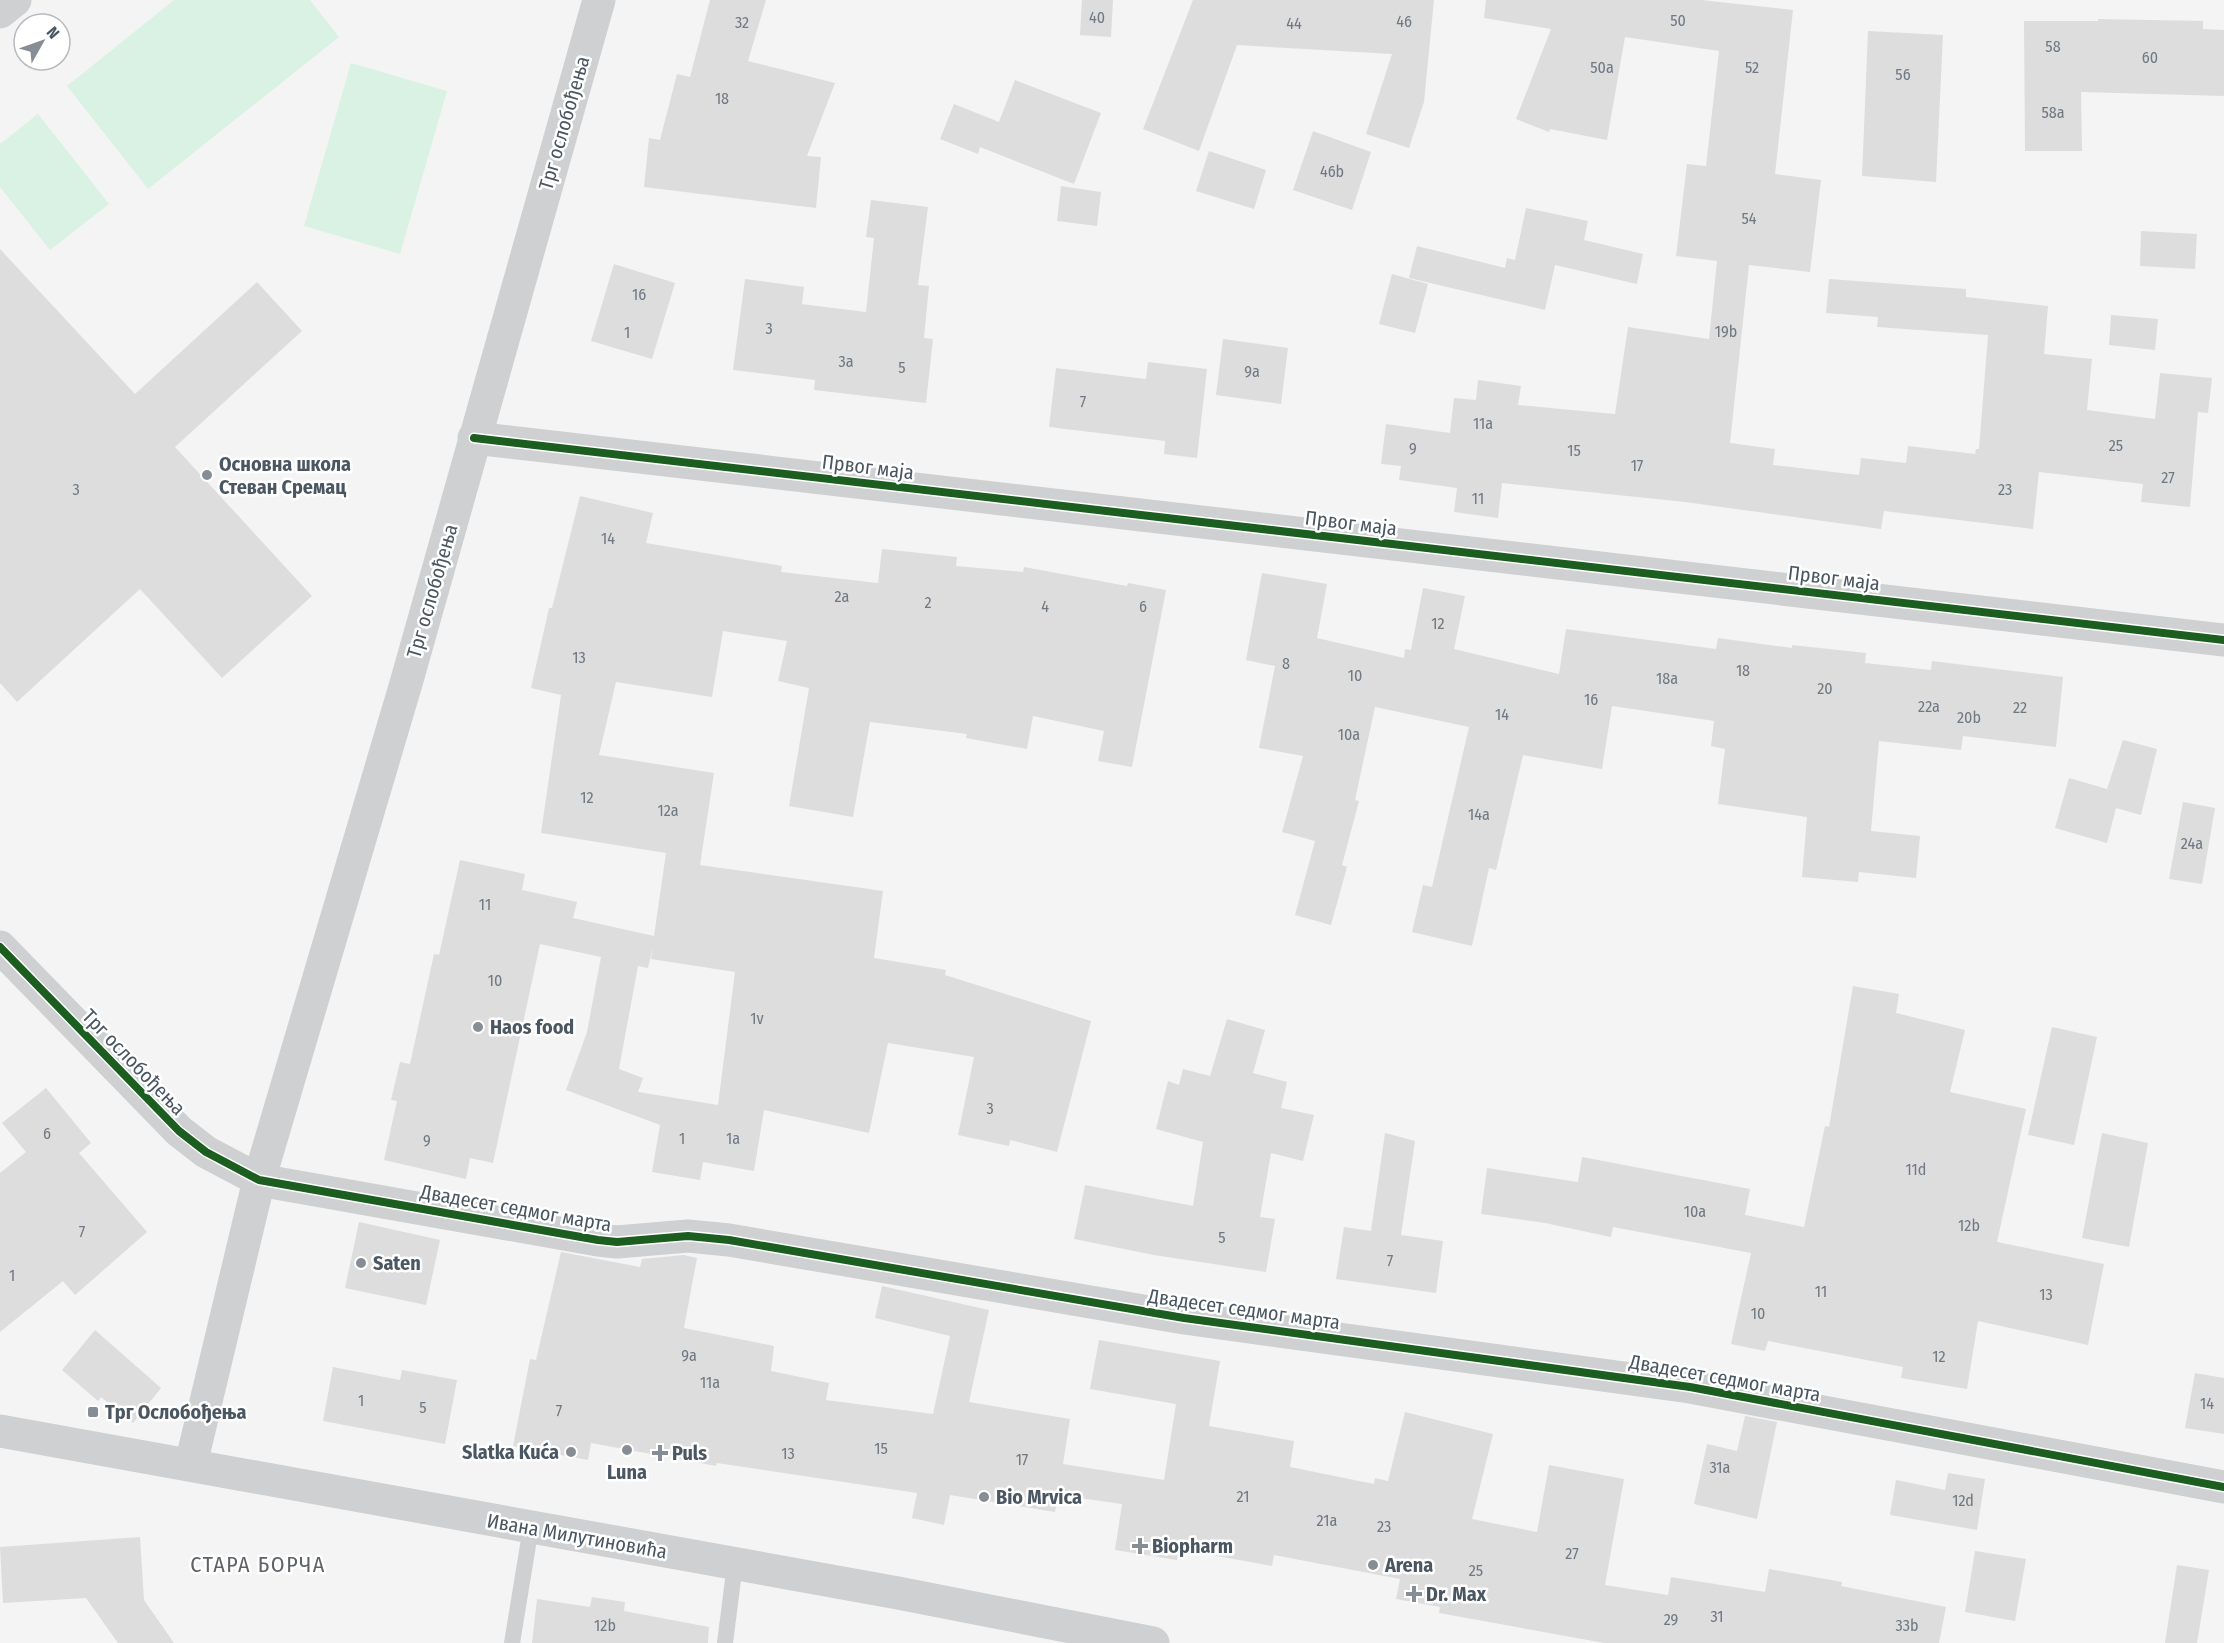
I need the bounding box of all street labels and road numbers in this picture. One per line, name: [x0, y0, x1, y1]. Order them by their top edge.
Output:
street label: Трг ослобођења: [533, 53, 595, 193]
street label: Првог маја: [821, 449, 915, 485]
street label: Првог маја: [1304, 505, 1398, 541]
street label: Трг ослобођења: [401, 521, 463, 661]
street label: Првог маја: [1787, 560, 1881, 596]
street label: Трг ослобођења: [77, 1004, 191, 1120]
street label: Двадесет седмог марта: [418, 1179, 613, 1237]
street label: Двадесет седмог марта: [1145, 1284, 1342, 1334]
street label: Двадесет седмог марта: [1627, 1349, 1822, 1407]
street label: Ивана Милутиновића: [485, 1508, 669, 1564]

